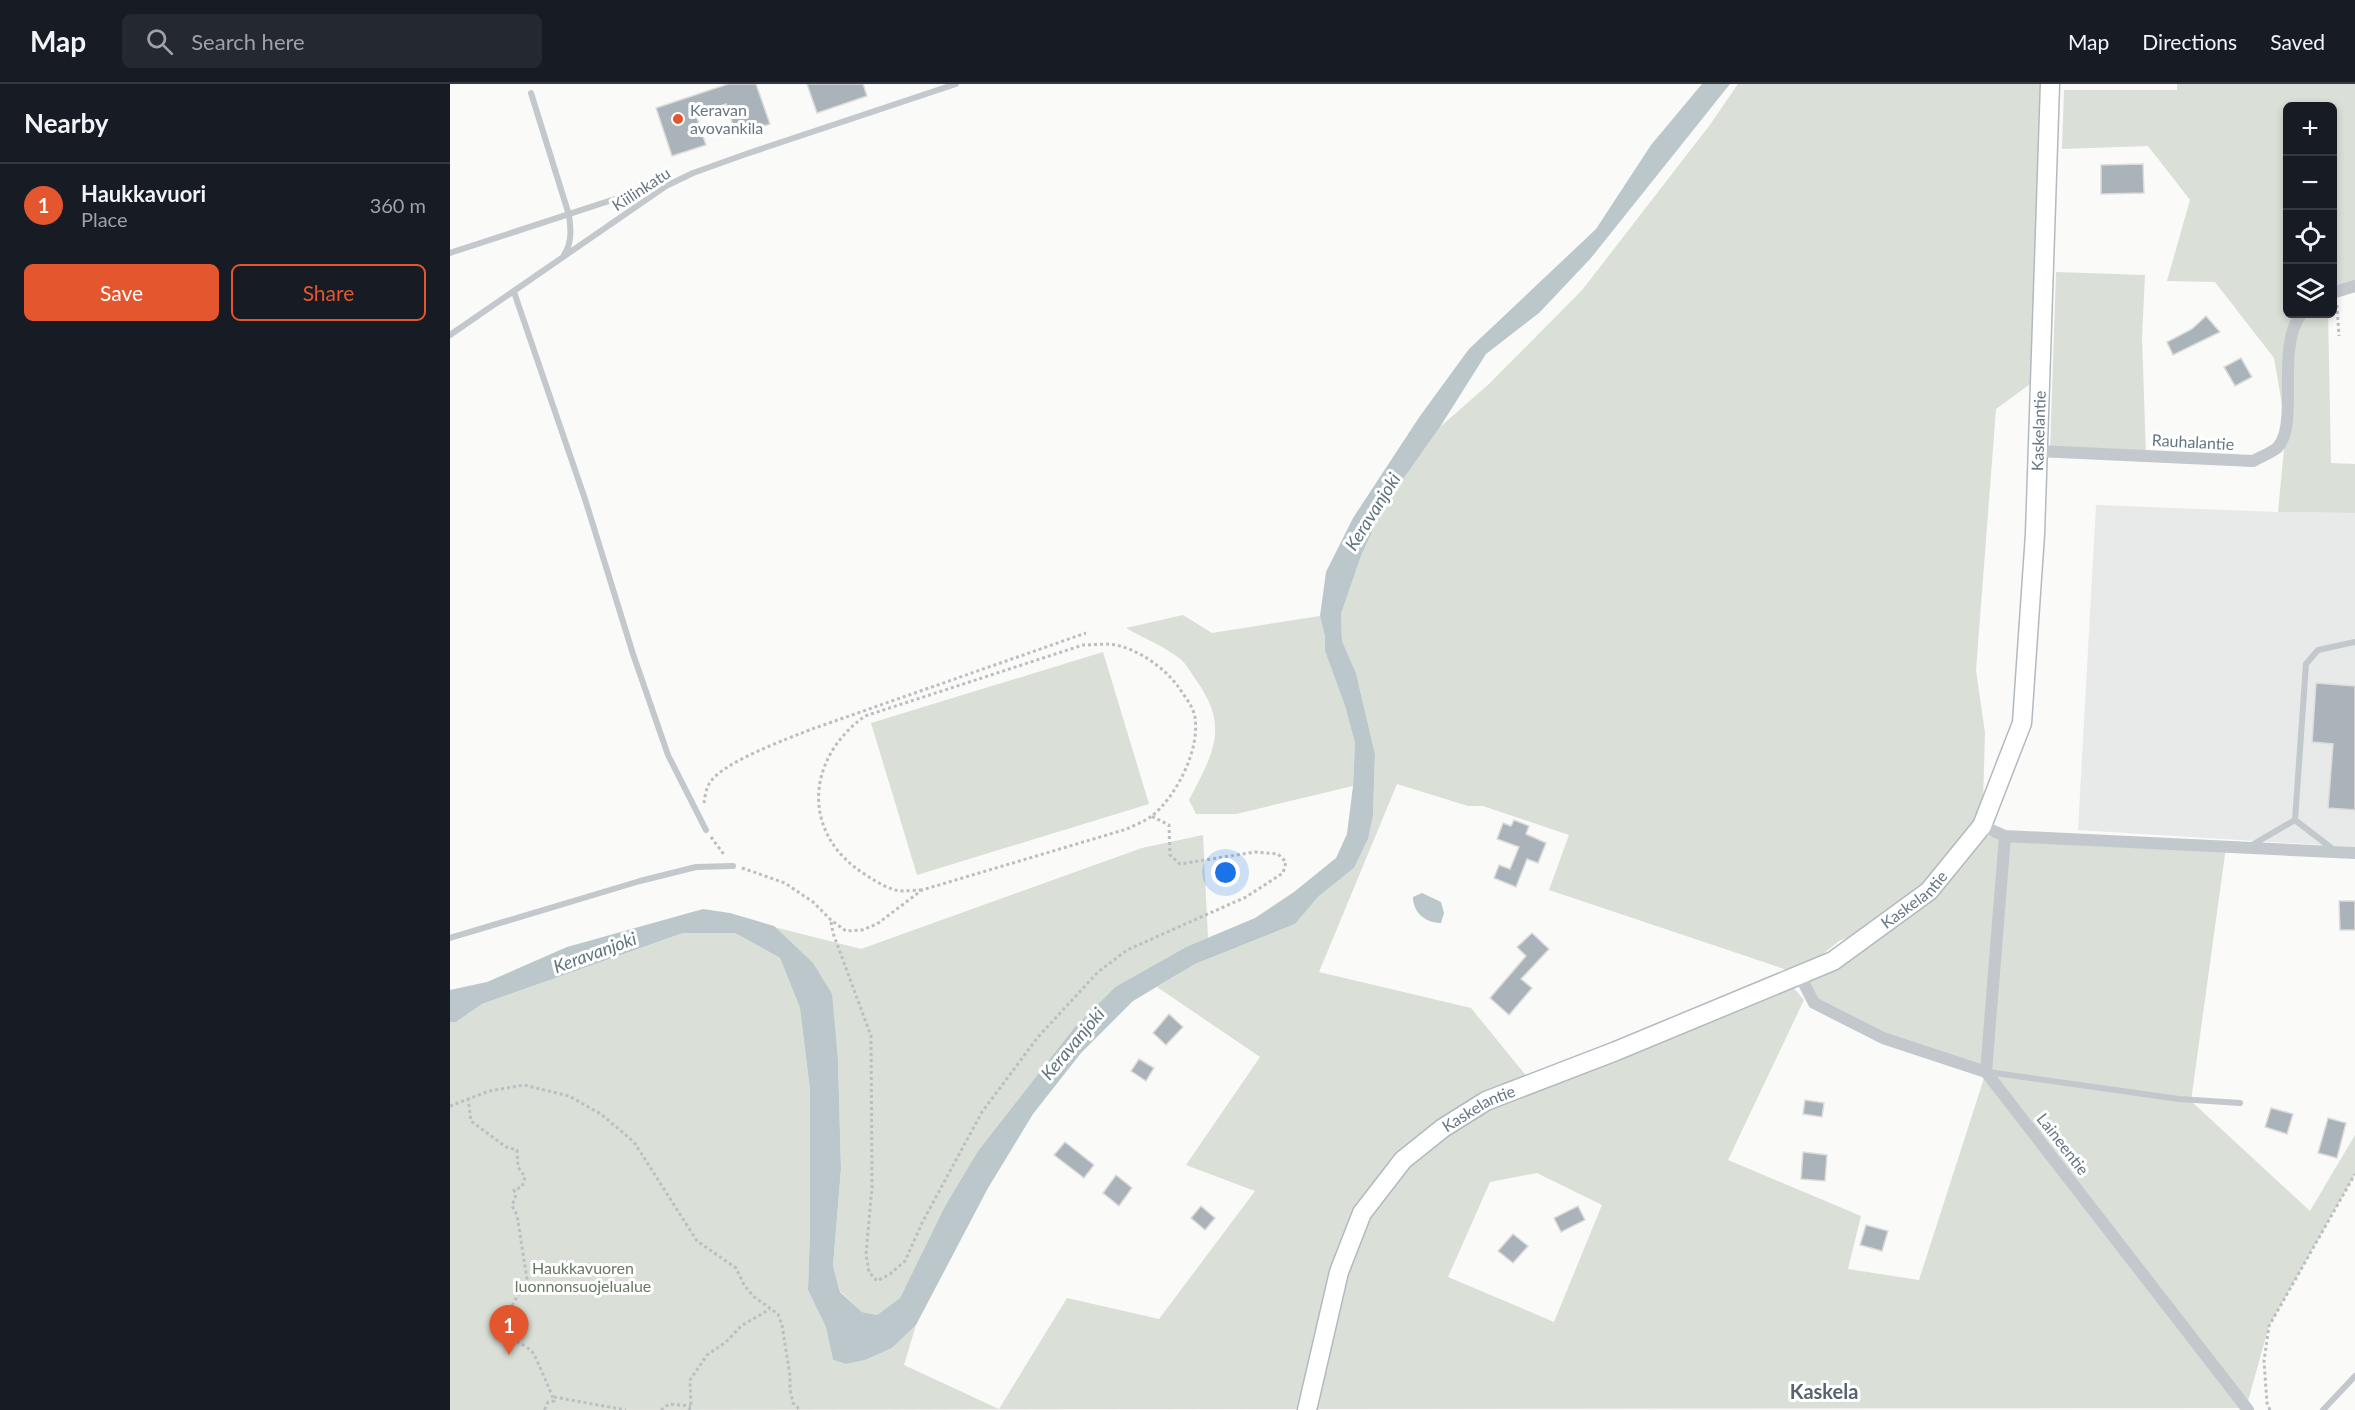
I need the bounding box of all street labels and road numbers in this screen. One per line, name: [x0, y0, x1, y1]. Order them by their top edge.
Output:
street label: Kiilinkatu: [608, 163, 673, 214]
street label: Kaskelantie: [2027, 390, 2049, 471]
street label: Rauhalantie: [2151, 430, 2235, 453]
street label: Kaskelantie: [1877, 867, 1951, 932]
street label: Kaskelantie: [1438, 1081, 1517, 1135]
street label: Laineentie: [2033, 1109, 2093, 1178]

